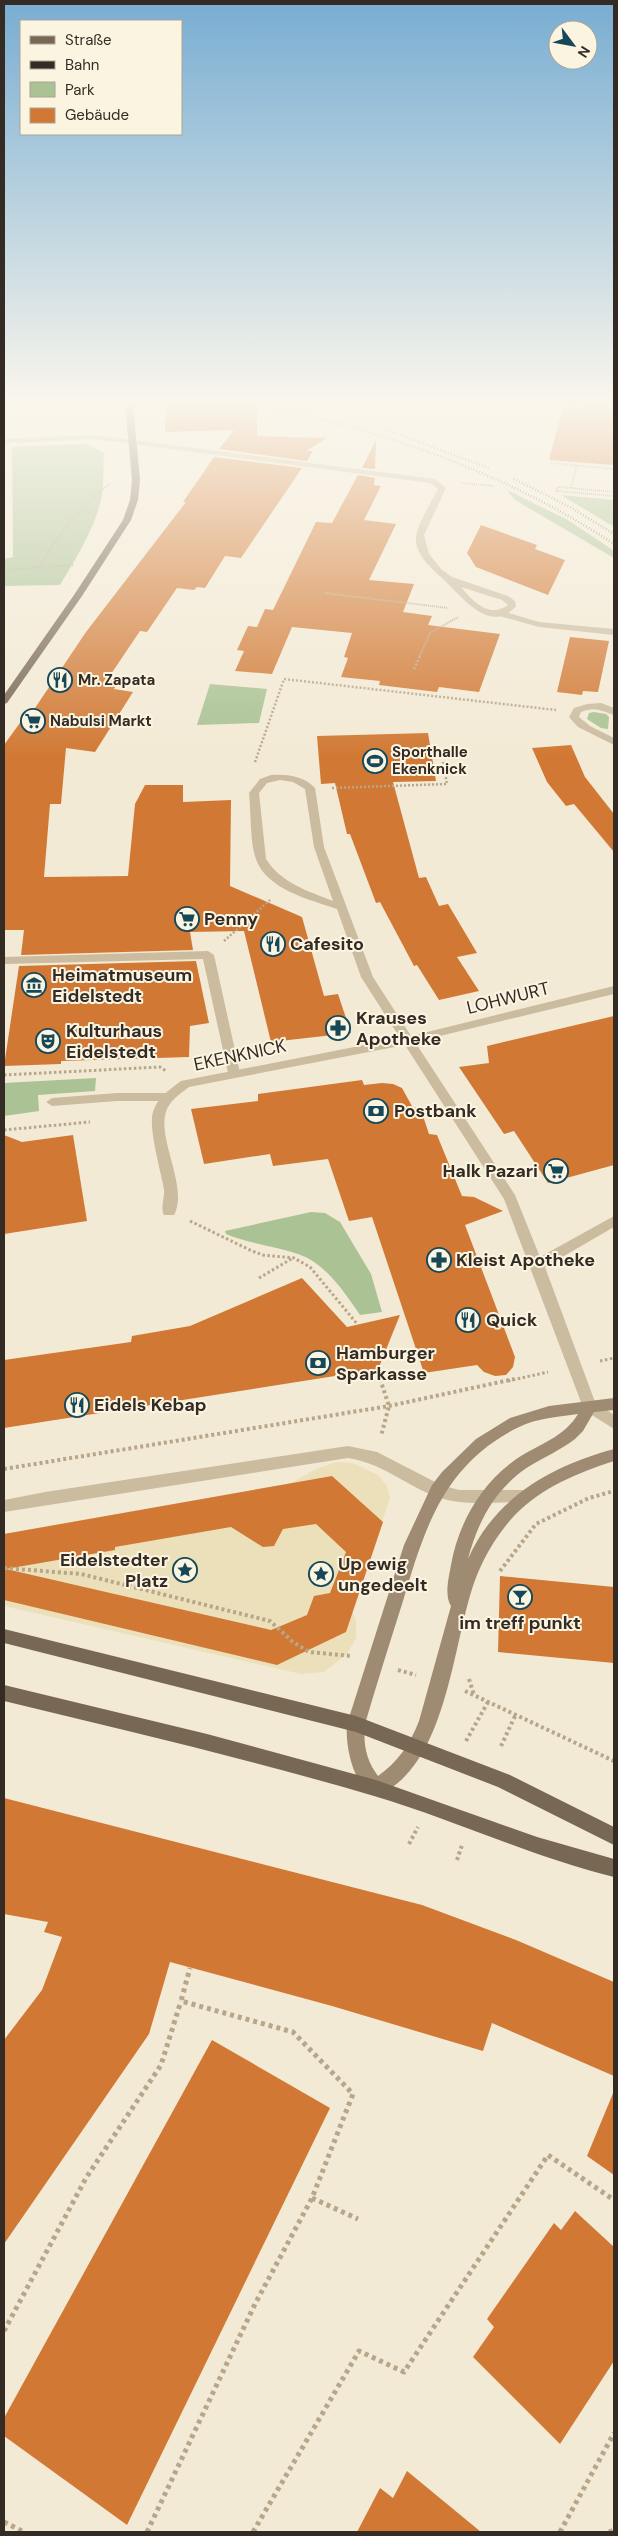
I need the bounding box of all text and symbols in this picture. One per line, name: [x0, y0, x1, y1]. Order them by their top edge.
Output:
legend: [20, 20, 182, 135]
north arrow: [548, 20, 598, 70]
text: Straße: [65, 30, 112, 50]
text: N: [574, 43, 594, 61]
text: Bahn: [65, 55, 99, 75]
text: Park: [65, 80, 95, 100]
text: Gebäude: [65, 105, 129, 125]
restaurant icon: Mr. Zapata: [47, 667, 73, 693]
place label: Mr. Zapata: [78, 670, 155, 690]
supermarket icon: Nabulsi Markt: [20, 708, 46, 734]
place label: Nabulsi Markt: [50, 711, 152, 731]
place label: Sporthalle Ekenknick: [392, 742, 468, 779]
sports icon: Sporthalle Ekenknick: [362, 748, 388, 774]
supermarket icon: Penny: [174, 906, 200, 932]
place label: Penny: [204, 907, 258, 931]
restaurant icon: Cafesito: [260, 931, 286, 957]
place label: Cafesito: [290, 932, 364, 956]
place label: Heimatmuseum Eidelstedt: [52, 963, 192, 1008]
museum icon: Heimatmuseum Eidelstedt: [21, 972, 47, 998]
street label: LOHWURT: [464, 976, 552, 1020]
place label: Krauses Apotheke: [356, 1006, 442, 1051]
pharmacy icon: Krauses Apotheke: [325, 1015, 351, 1041]
place label: Kulturhaus Eidelstedt: [66, 1019, 162, 1064]
theatre icon: Kulturhaus Eidelstedt: [35, 1028, 61, 1054]
street label: EKENKNICK: [192, 1033, 289, 1076]
bank icon: Postbank: [363, 1098, 389, 1124]
place label: Postbank: [394, 1099, 477, 1123]
supermarket icon: Halk Pazari: [543, 1158, 569, 1184]
place label: Halk Pazari: [442, 1159, 538, 1183]
pharmacy icon: Kleist Apotheke: [426, 1247, 452, 1273]
place label: Kleist Apotheke: [456, 1248, 595, 1272]
restaurant icon: Quick: [455, 1307, 481, 1333]
place label: Quick: [486, 1308, 538, 1332]
place label: Hamburger Sparkasse: [336, 1341, 435, 1386]
bank icon: Hamburger Sparkasse: [305, 1350, 331, 1376]
restaurant icon: Eidels Kebap: [64, 1392, 90, 1418]
place label: Eidels Kebap: [94, 1393, 207, 1417]
place label: Eidelstedter Platz: [60, 1548, 168, 1593]
place label: Up ewig ungedeelt: [338, 1552, 427, 1597]
place icon: Eidelstedter Platz: [172, 1557, 198, 1583]
place icon: Up ewig ungedeelt: [308, 1561, 334, 1587]
bar icon: im treff punkt: [507, 1584, 533, 1610]
place label: im treff punkt: [459, 1611, 581, 1635]

